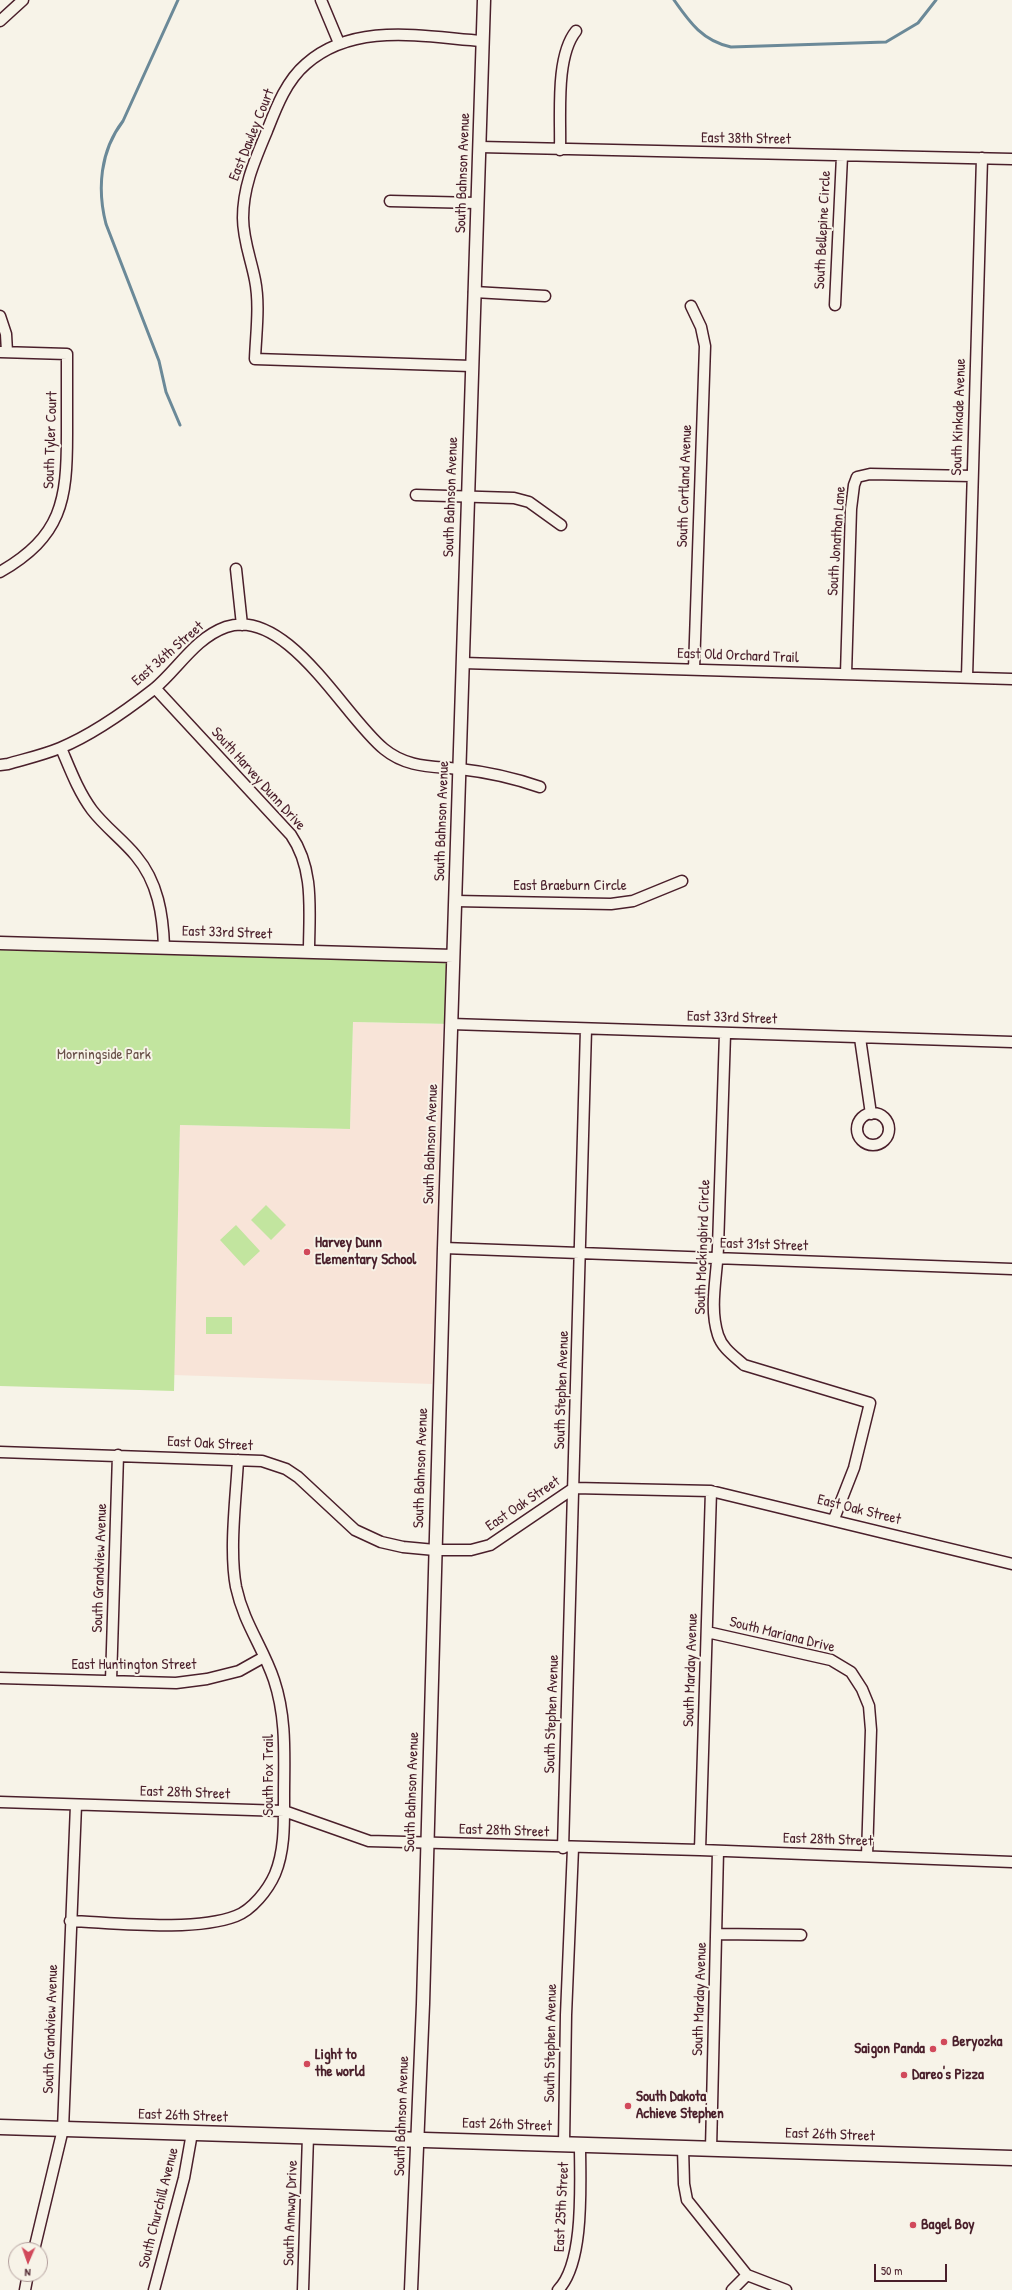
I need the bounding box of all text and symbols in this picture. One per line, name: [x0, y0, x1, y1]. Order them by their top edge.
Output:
street label: East Dawley Court: [225, 86, 279, 184]
street label: South Bahnson Avenue: [452, 112, 474, 234]
street label: East 38th Street: [701, 129, 791, 149]
street label: South Bellepine Circle: [811, 170, 835, 290]
street label: South Kinkade Avenue: [948, 358, 970, 476]
street label: South Tyler Court: [40, 391, 62, 489]
street label: South Cortland Avenue: [674, 424, 696, 548]
street label: South Bahnson Avenue: [440, 436, 462, 558]
street label: South Jonathan Lane: [824, 486, 850, 596]
street label: East 36th Street: [128, 618, 208, 690]
street label: East Old Orchard Trail: [677, 645, 799, 667]
street label: South Harvey Dunn Drive: [207, 724, 309, 834]
street label: South Bahnson Avenue: [431, 760, 453, 882]
street label: East Braeburn Circle: [513, 877, 627, 895]
street label: East 33rd Street: [182, 922, 272, 944]
street label: East 33rd Street: [687, 1007, 777, 1029]
park label: Morningside Park: [57, 1046, 151, 1064]
street label: South Bahnson Avenue: [420, 1083, 442, 1205]
street label: South Mockingbird Circle: [692, 1179, 714, 1315]
place label: Harvey Dunn Elementary School: [315, 1234, 416, 1269]
street label: East 31st Street: [720, 1234, 808, 1256]
marker: Harvey Dunn Elementary School: [302, 1247, 312, 1257]
street label: South Stephen Avenue: [551, 1330, 573, 1450]
street label: South Bahnson Avenue: [410, 1407, 432, 1529]
street label: East Oak Street: [167, 1433, 253, 1455]
street label: East Oak Street: [482, 1473, 564, 1535]
street label: East Oak Street: [815, 1491, 903, 1529]
street label: South Grandview Avenue: [89, 1503, 111, 1633]
street label: South Marday Avenue: [680, 1613, 702, 1727]
street label: South Mariana Drive: [727, 1613, 837, 1657]
street label: South Stephen Avenue: [541, 1654, 563, 1774]
street label: East Huntington Street: [71, 1656, 197, 1674]
street label: South Bahnson Avenue: [401, 1731, 423, 1853]
street label: South Fox Trail: [260, 1734, 278, 1816]
street label: East 28th Street: [140, 1782, 230, 1804]
street label: East 28th Street: [459, 1820, 549, 1842]
street label: East 28th Street: [783, 1829, 873, 1851]
street label: South Marday Avenue: [689, 1942, 711, 2056]
street label: South Grandview Avenue: [40, 1964, 62, 2094]
street label: South Stephen Avenue: [541, 1983, 561, 2103]
place label: Beryozka: [952, 2033, 1002, 2051]
marker: Beryozka: [939, 2037, 949, 2047]
place label: Saigon Panda: [854, 2040, 925, 2058]
marker: Saigon Panda: [928, 2044, 938, 2054]
place label: Light to the world: [315, 2046, 364, 2081]
street label: South Bahnson Avenue: [391, 2055, 413, 2177]
marker: Light to the world: [302, 2059, 312, 2069]
place label: Dareo's Pizza: [912, 2066, 984, 2084]
marker: Dareo's Pizza: [899, 2070, 909, 2080]
place label: South Dakota Achieve Stephen: [636, 2088, 724, 2123]
marker: South Dakota Achieve Stephen: [623, 2101, 633, 2111]
street label: East 26th Street: [138, 2105, 228, 2127]
street label: East 26th Street: [462, 2114, 552, 2136]
street label: East 26th Street: [785, 2124, 875, 2146]
street label: South Churchill Avenue: [135, 2146, 183, 2270]
street label: South Annway Drive: [280, 2160, 302, 2266]
street label: East 25th Street: [551, 2162, 573, 2252]
place label: Bagel Boy: [921, 2216, 975, 2234]
marker: Bagel Boy: [908, 2220, 918, 2230]
north arrow: [8, 2242, 48, 2282]
scale bar: [876, 2256, 949, 2282]
text: 50 m: [881, 2262, 902, 2279]
text: N: [24, 2266, 31, 2280]

